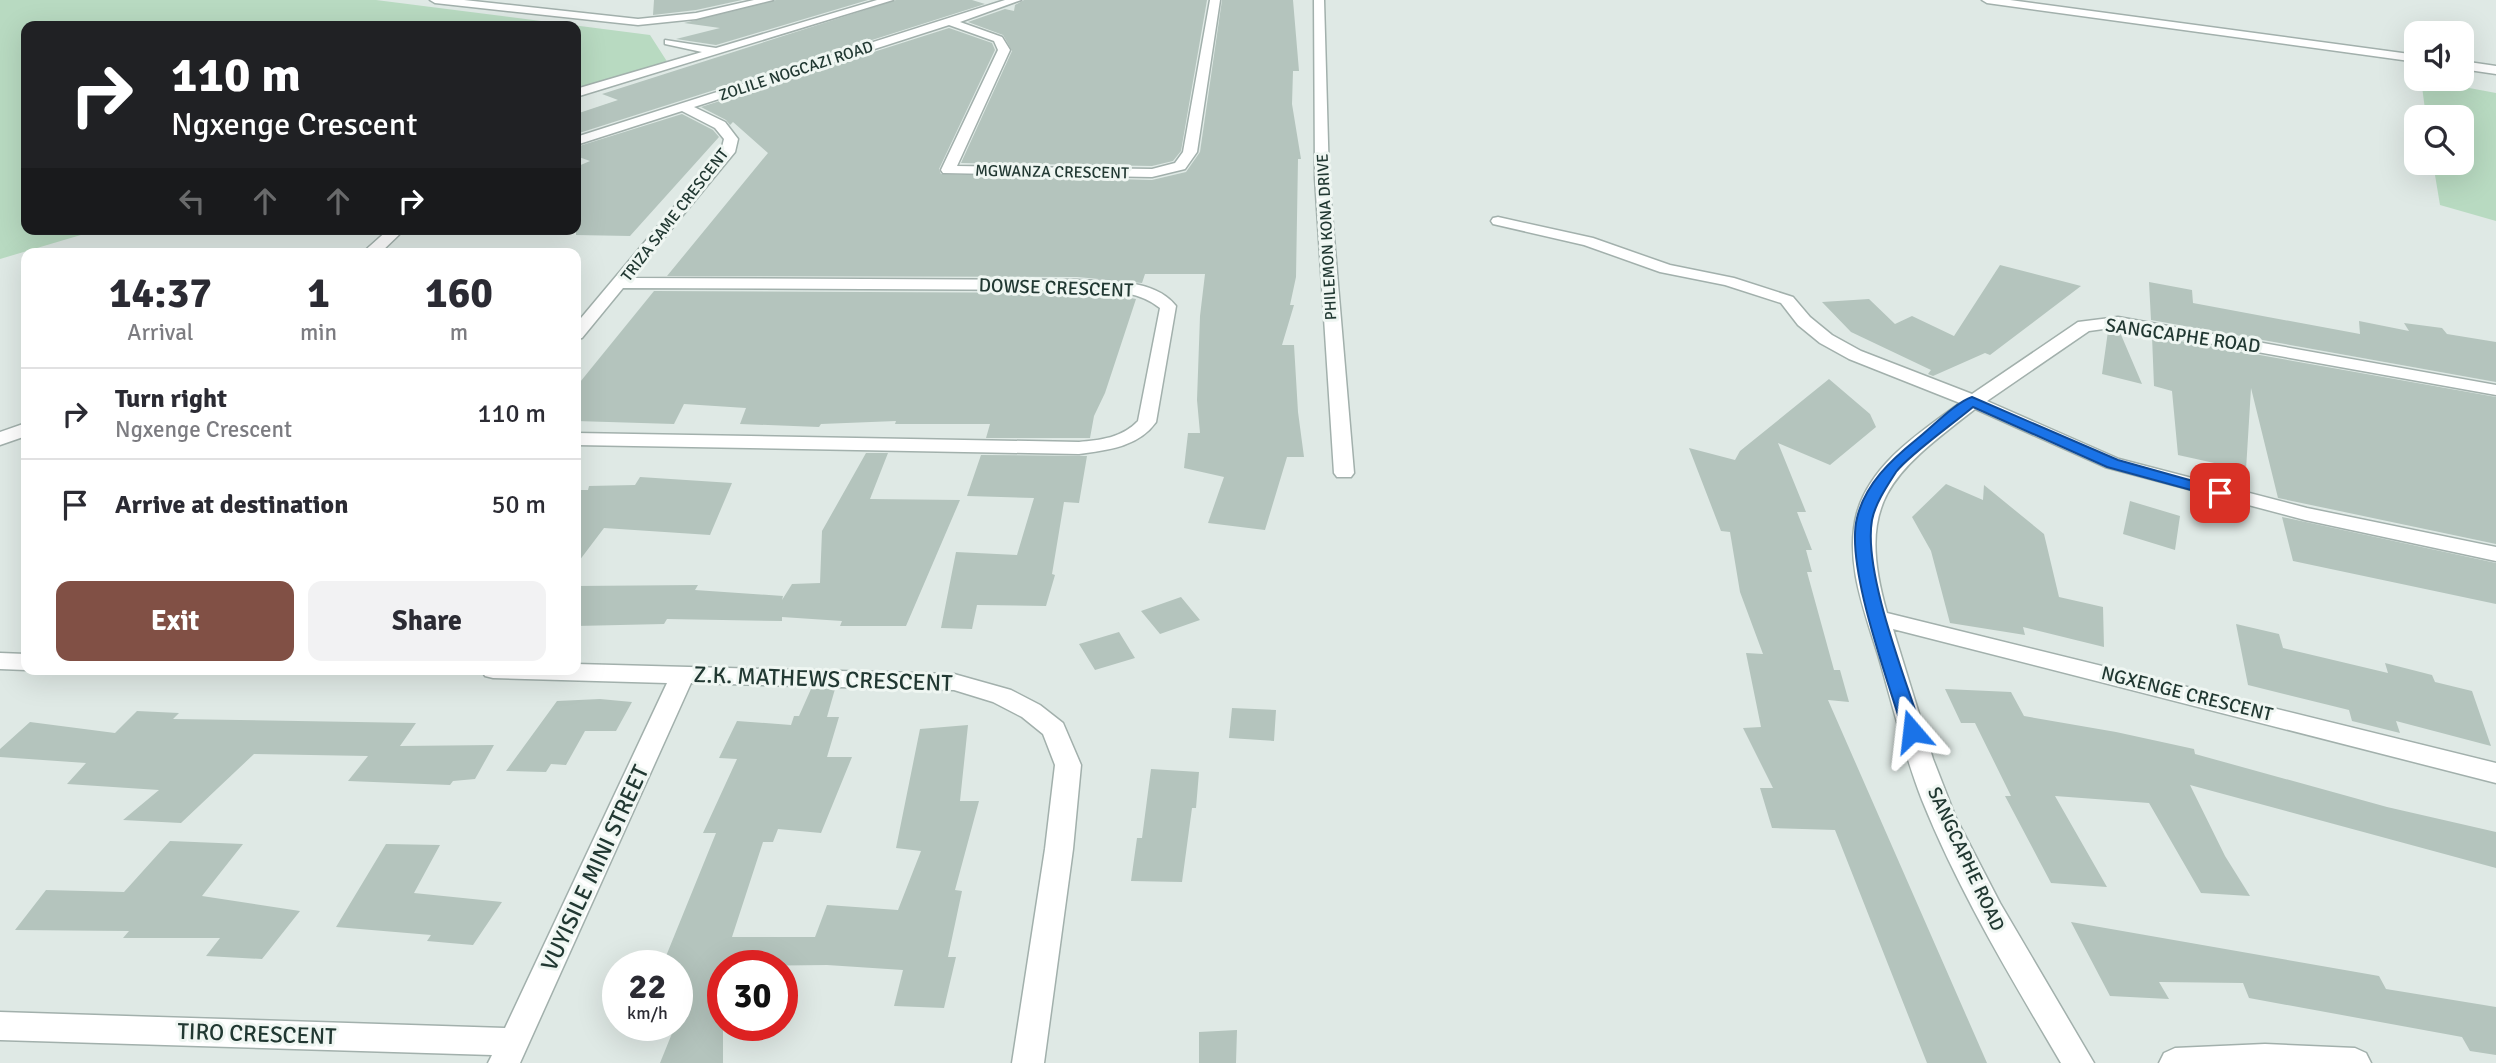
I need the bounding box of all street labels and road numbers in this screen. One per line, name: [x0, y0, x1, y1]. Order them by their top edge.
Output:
street label: ZOLILE NOGCAZI ROAD: [716, 37, 876, 105]
street label: TRIZA SAME CRESCENT: [617, 144, 733, 285]
street label: PHILEMON KONA DRIVE: [1313, 153, 1341, 321]
street label: MGWANZA CRESCENT: [975, 161, 1129, 183]
street label: DOWSE CRESCENT: [978, 273, 1134, 303]
street label: SANGCAPHE ROAD: [2104, 313, 2262, 359]
street label: Z.K. MATHEWS CRESCENT: [693, 660, 954, 698]
street label: NGXENGE CRESCENT: [2099, 661, 2276, 727]
street label: VUYISILE MINI STREET: [535, 760, 656, 976]
street label: SANGCAPHE ROAD: [1922, 783, 2010, 935]
street label: TIRO CRESCENT: [177, 1017, 338, 1051]

